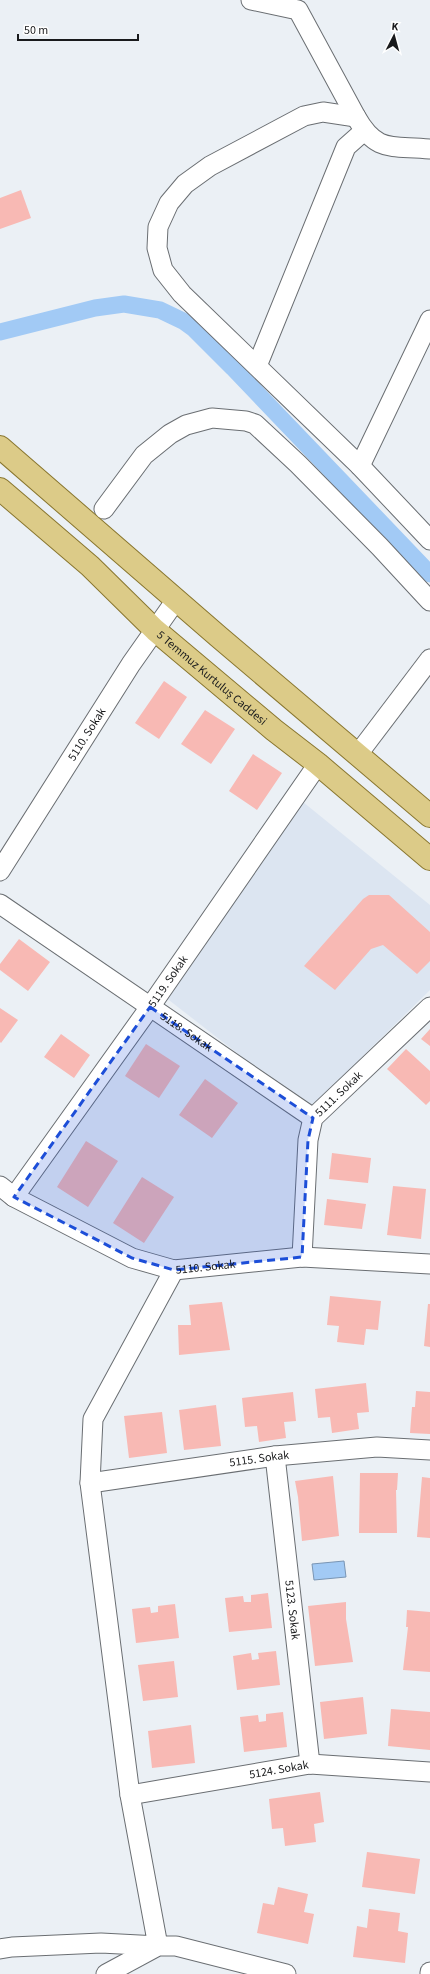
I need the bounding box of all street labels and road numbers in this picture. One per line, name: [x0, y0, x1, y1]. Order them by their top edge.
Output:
street label: 5 Temmuz Kurtuluş Caddesi: [153, 627, 271, 729]
street label: 5110. Sokak: [63, 704, 110, 764]
street label: 5119. Sokak: [144, 952, 192, 1011]
street label: 5118. Sokak: [157, 1008, 216, 1056]
street label: 5111. Sokak: [311, 1067, 366, 1121]
street label: 5110. Sokak: [175, 1255, 236, 1278]
street label: 5115. Sokak: [228, 1446, 290, 1471]
street label: 5123. Sokak: [281, 1579, 304, 1641]
street label: 5124. Sokak: [248, 1756, 310, 1783]

